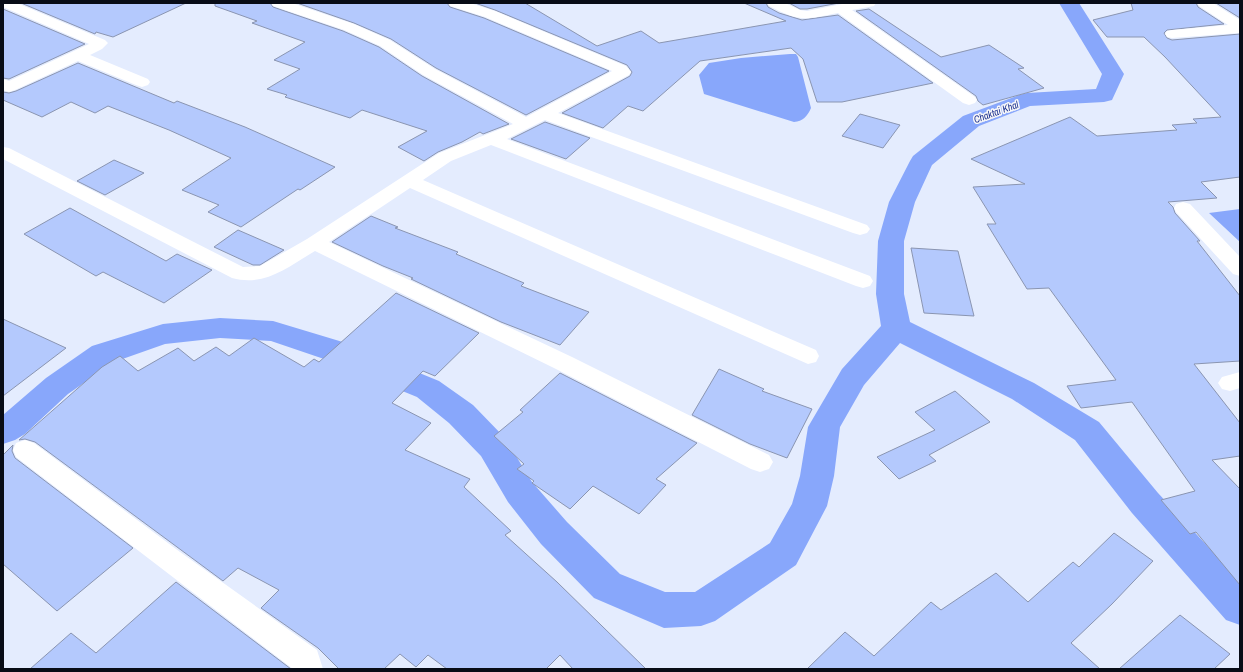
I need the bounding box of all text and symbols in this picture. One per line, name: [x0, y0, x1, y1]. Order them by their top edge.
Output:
water label: Chaktai Khal: [972, 98, 1020, 126]

